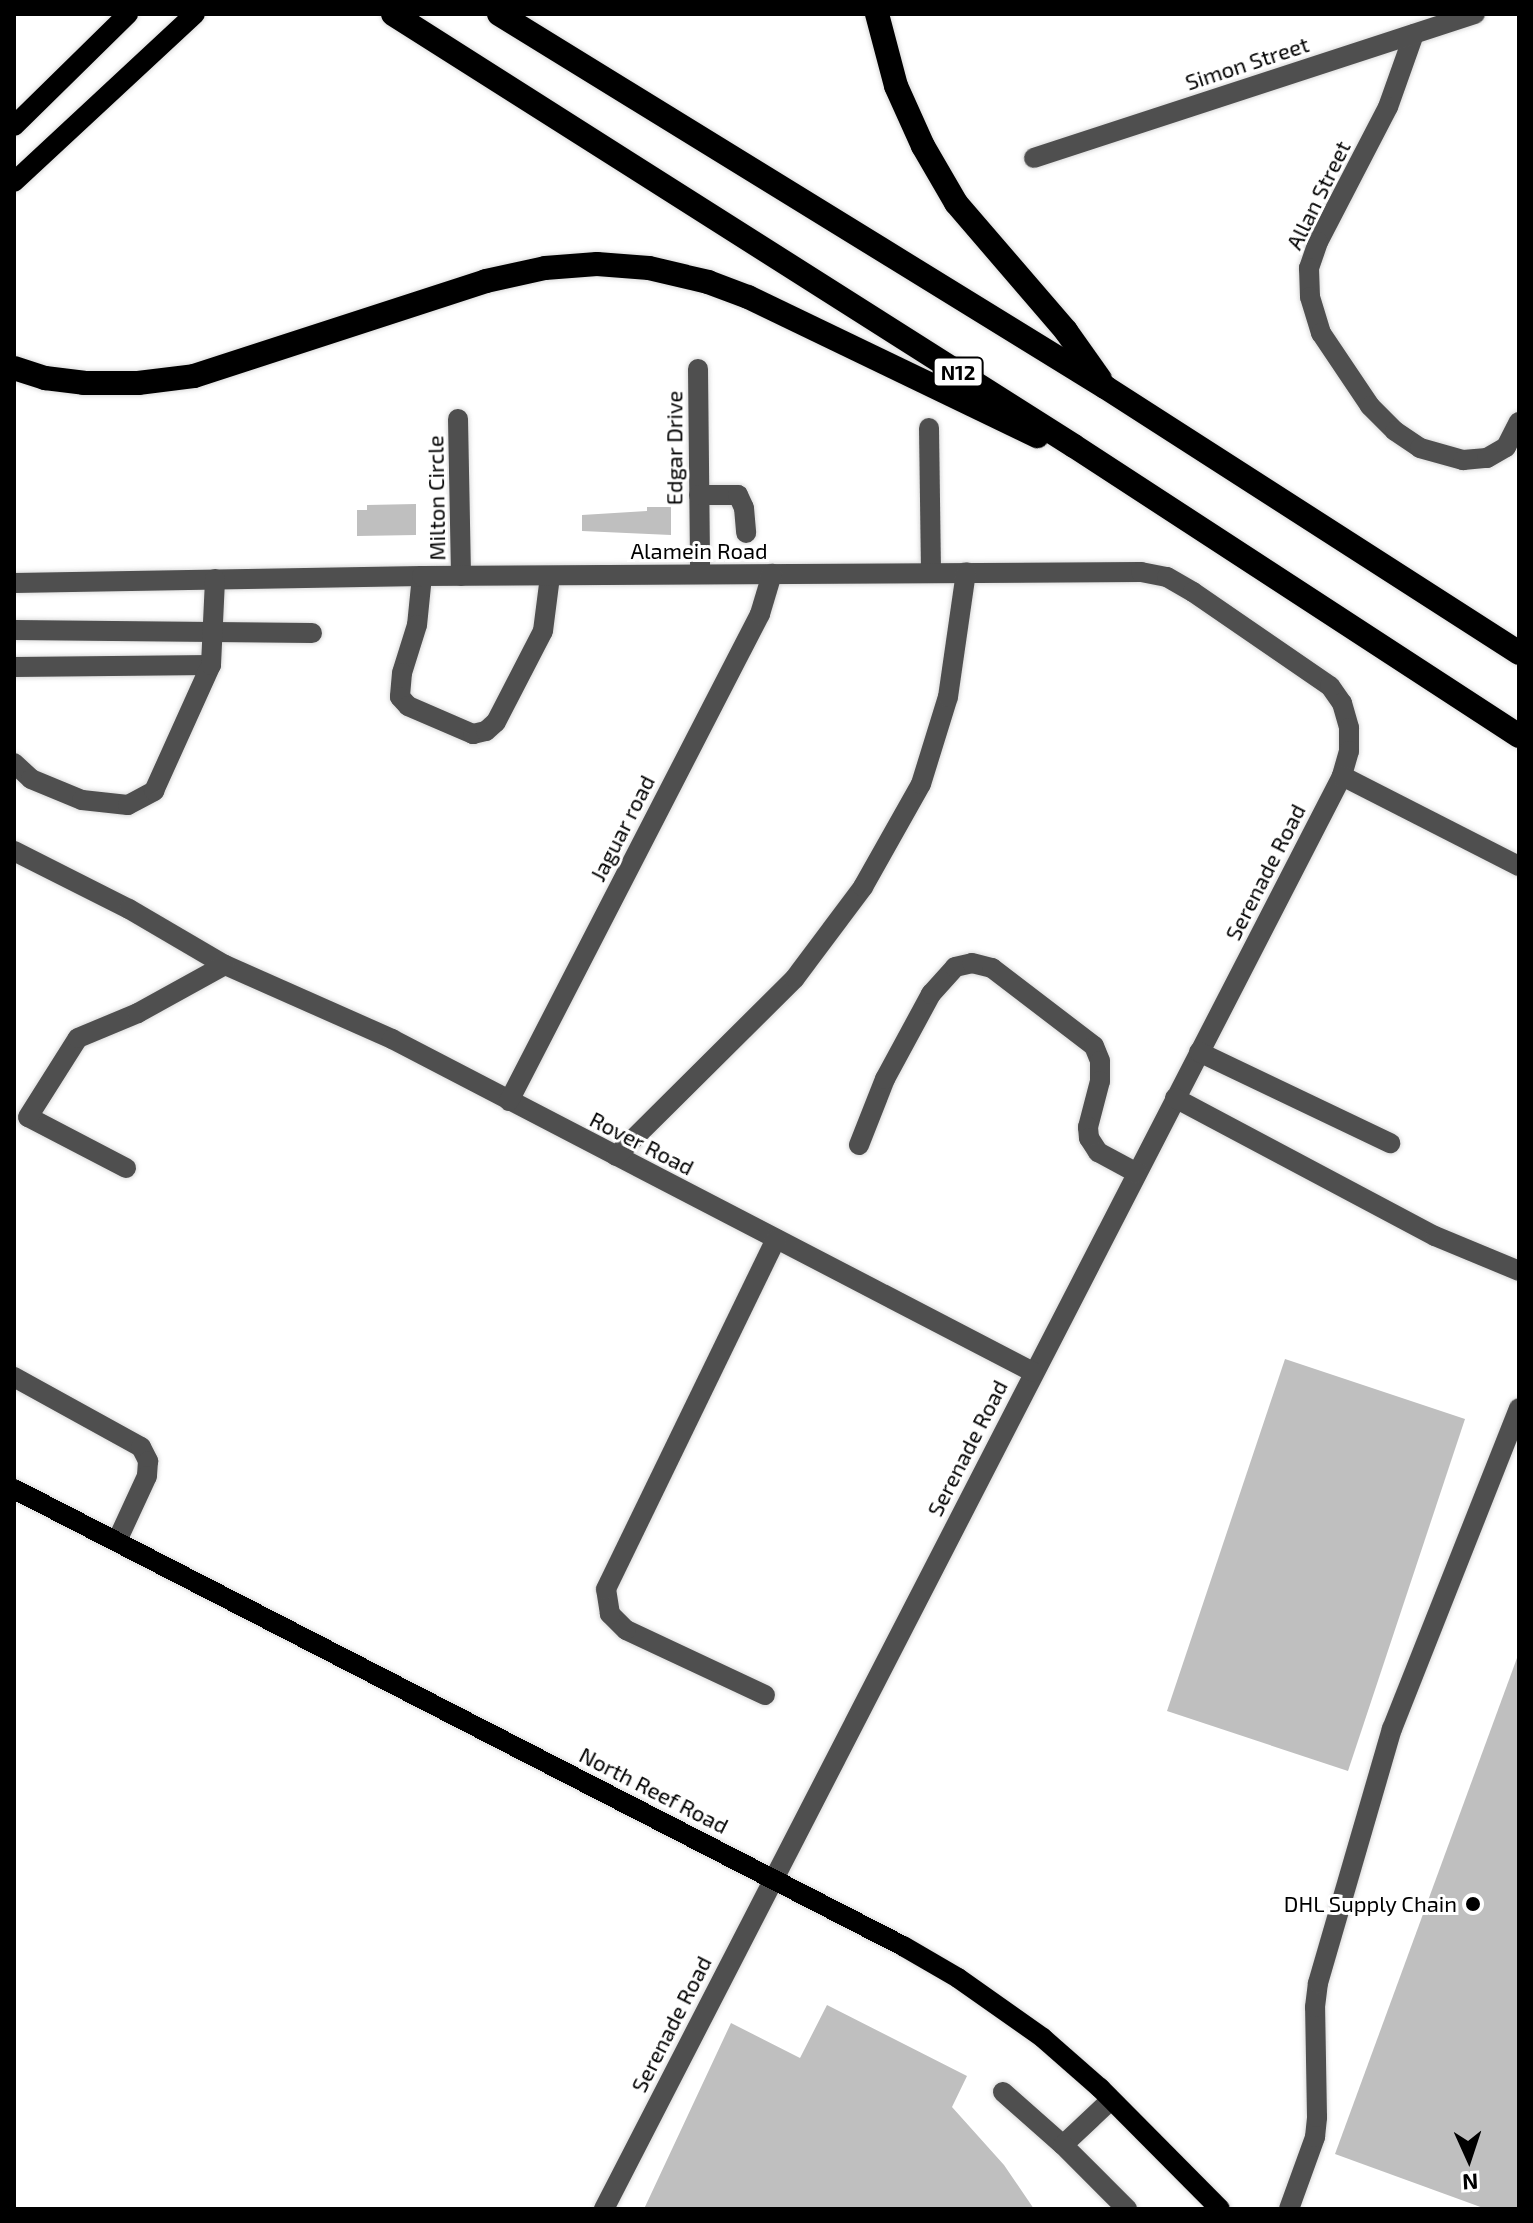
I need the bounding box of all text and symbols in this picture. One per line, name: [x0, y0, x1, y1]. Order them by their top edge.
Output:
street label: Simon Street: [1182, 31, 1312, 95]
street label: Allan Street: [1280, 136, 1356, 254]
road number: N12: [932, 356, 984, 388]
street label: Edgar Drive: [661, 390, 687, 506]
street label: Milton Circle: [422, 435, 450, 561]
street label: Alamein Road: [630, 538, 768, 564]
street label: Jaguar road: [584, 770, 660, 886]
street label: Serenade Road: [1219, 799, 1311, 945]
street label: Rover Road: [585, 1105, 699, 1181]
street label: Serenade Road: [921, 1375, 1013, 1521]
street label: North Reef Road: [575, 1741, 733, 1839]
place label: DHL Supply Chain: [1283, 1891, 1457, 1917]
marker: DHL Supply Chain: [1464, 1895, 1482, 1913]
street label: Serenade Road: [625, 1951, 717, 2097]
north arrow: [1429, 2119, 1509, 2199]
text: N: [1462, 2170, 1479, 2196]

